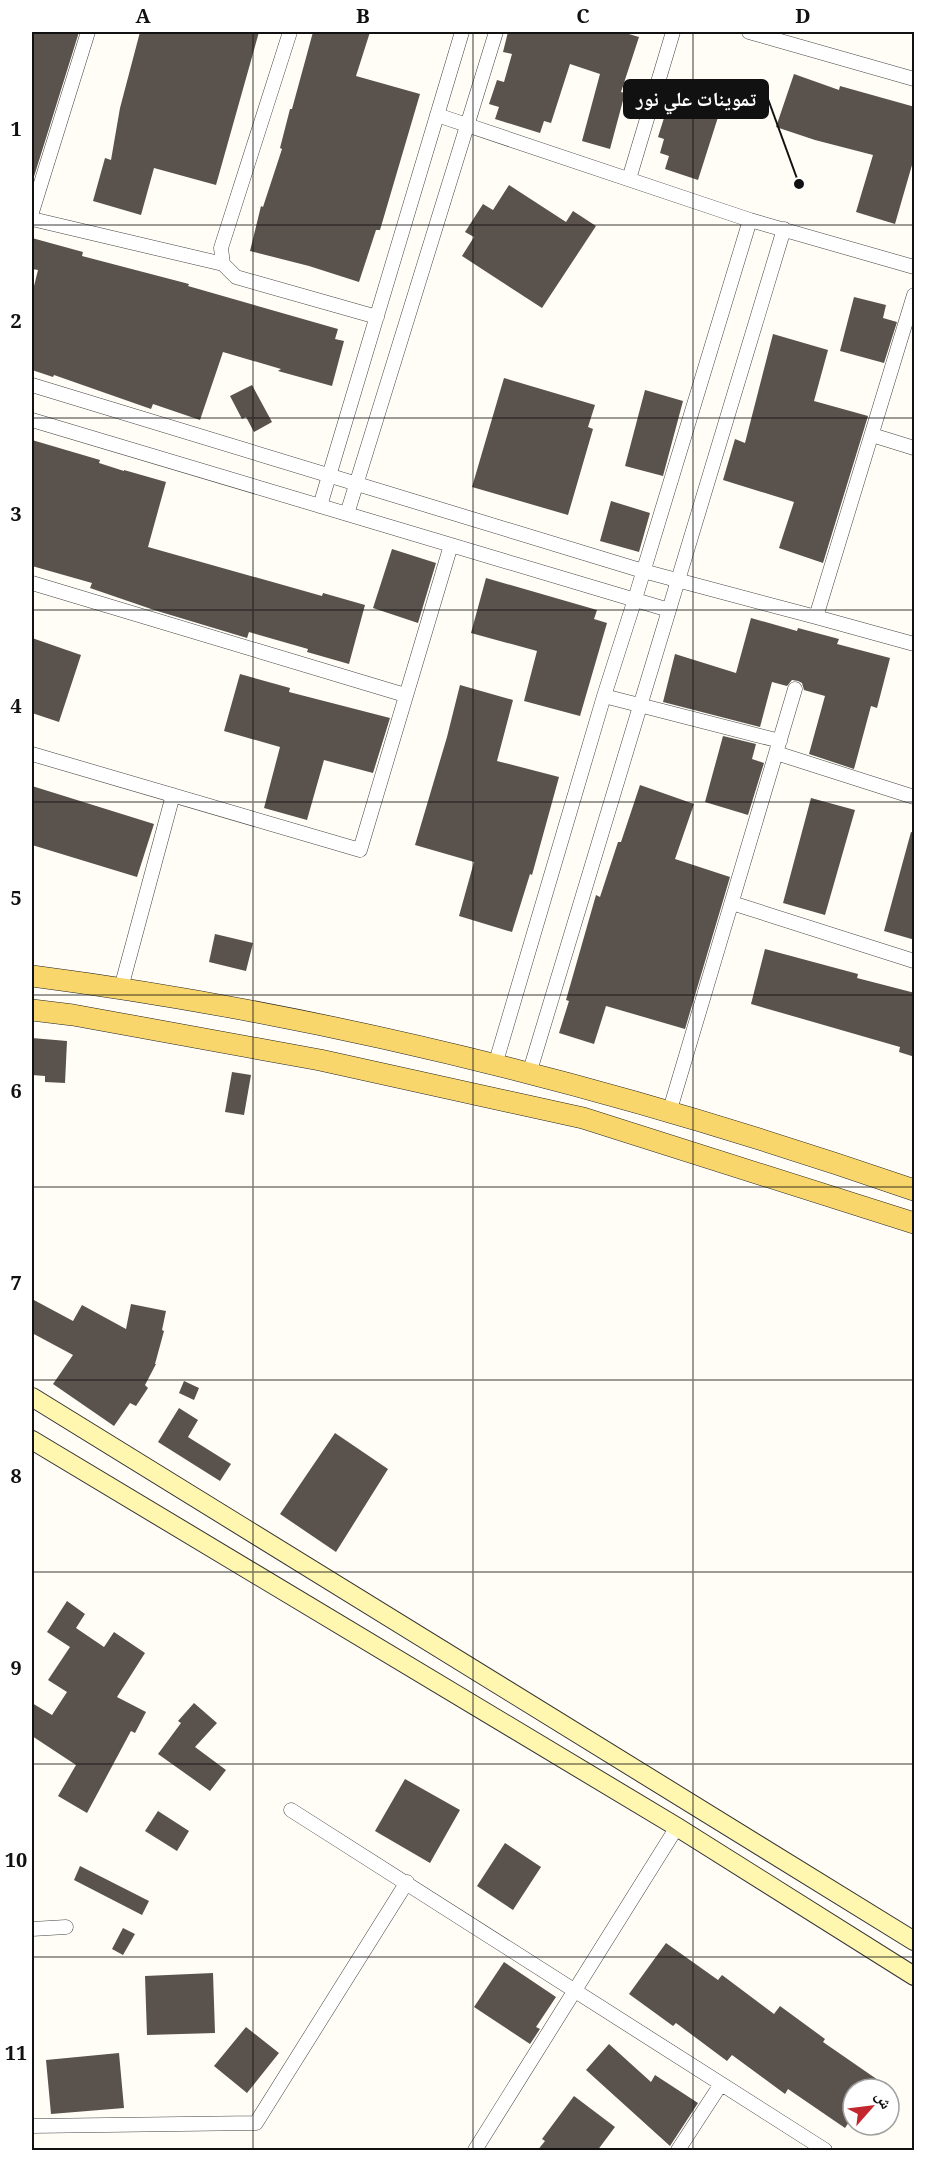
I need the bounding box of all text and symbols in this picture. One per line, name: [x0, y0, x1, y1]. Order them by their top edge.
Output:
text: A: [135, 2, 151, 36]
text: B: [356, 2, 370, 36]
text: C: [576, 2, 590, 36]
text: D: [795, 2, 811, 36]
callout: تموينات علي نور: [624, 80, 768, 118]
text: تموينات علي نور: [635, 85, 757, 119]
text: 1: [10, 115, 22, 149]
text: 2: [10, 307, 22, 341]
text: 3: [10, 500, 22, 534]
text: 4: [10, 692, 22, 726]
text: 5: [10, 884, 22, 918]
text: 6: [10, 1077, 22, 1111]
text: 7: [10, 1269, 22, 1303]
text: 8: [10, 1462, 22, 1496]
text: 9: [10, 1654, 22, 1688]
text: 10: [5, 1846, 27, 1880]
text: 11: [5, 2039, 27, 2073]
north arrow: [841, 2077, 901, 2137]
text: ش: [866, 2087, 898, 2115]

